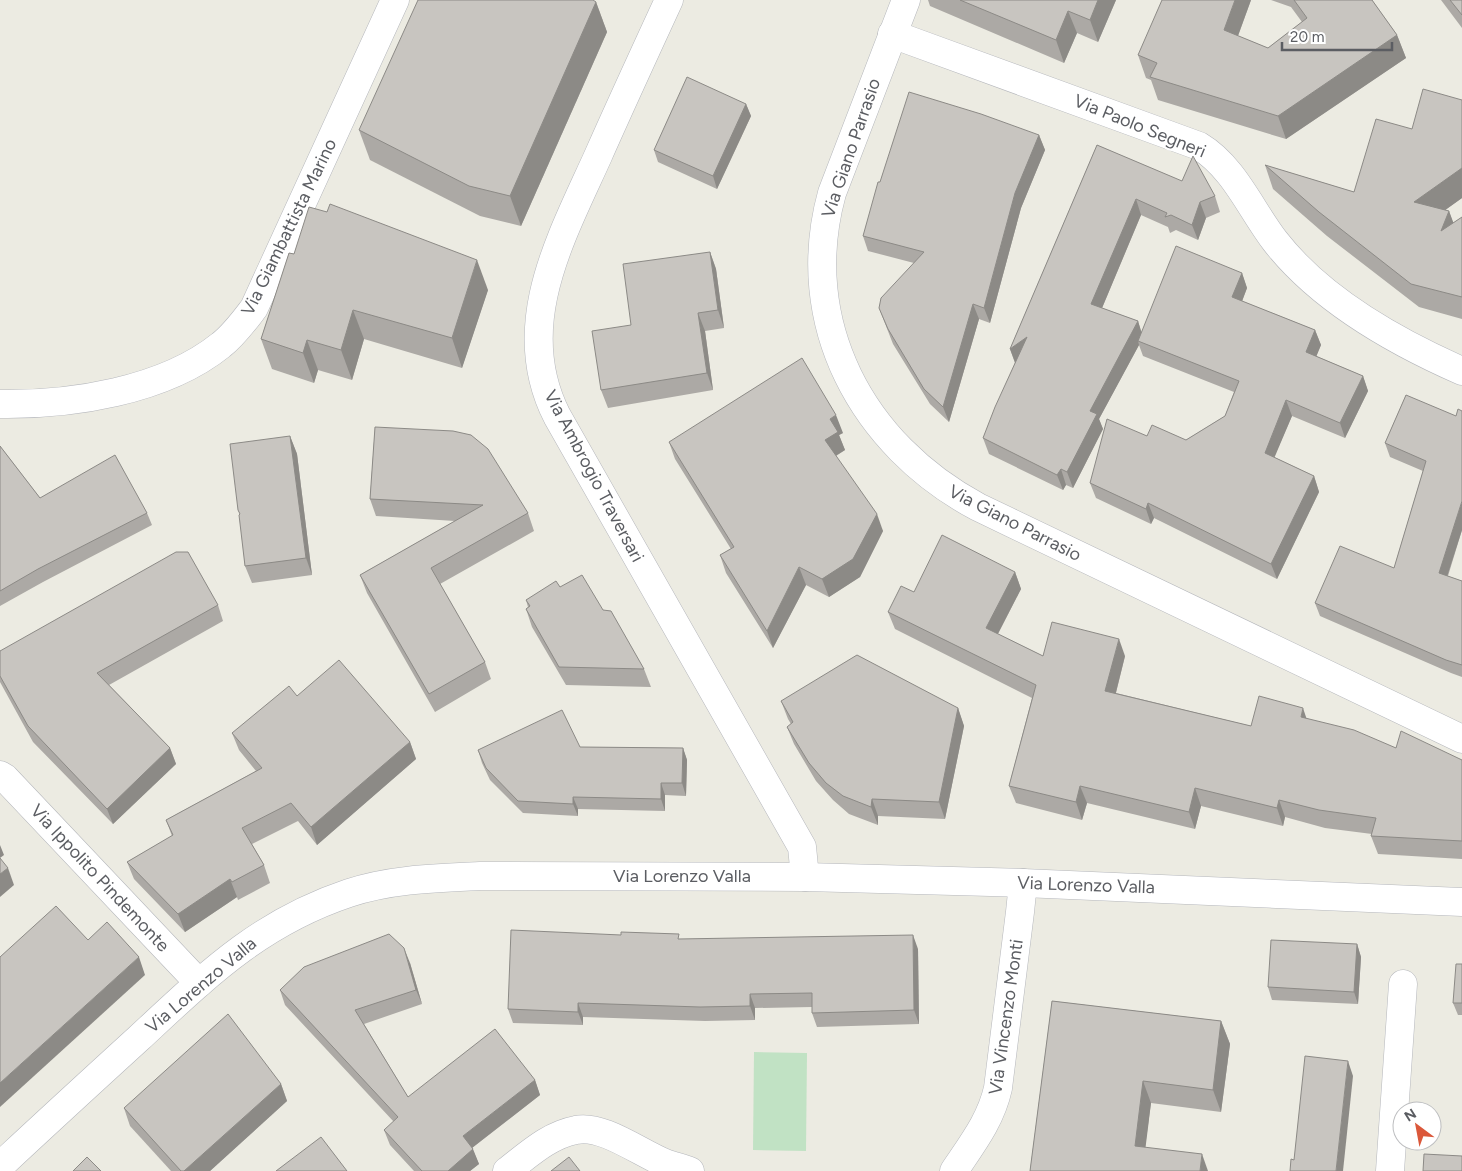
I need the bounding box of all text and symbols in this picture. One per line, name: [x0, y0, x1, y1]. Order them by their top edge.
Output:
scale bar: [1282, 20, 1392, 52]
text: 20 m: [1290, 28, 1324, 46]
street label: Via Giano Parrasio: [817, 75, 885, 221]
street label: Via Paolo Segneri: [1071, 89, 1209, 163]
street label: Via Giambattista Marino: [237, 135, 341, 319]
street label: Via Ambrogio Traversari: [539, 386, 649, 566]
street label: Via Giano Parrasio: [945, 480, 1085, 566]
street label: Via Ippolito Pindemonte: [26, 800, 174, 957]
street label: Via Lorenzo Valla: [613, 865, 751, 887]
street label: Via Lorenzo Valla: [1017, 872, 1155, 898]
street label: Via Lorenzo Valla: [141, 932, 261, 1038]
street label: Via Vincenzo Monti: [984, 938, 1028, 1096]
north arrow: [1392, 1101, 1442, 1151]
text: N: [1401, 1105, 1419, 1125]

